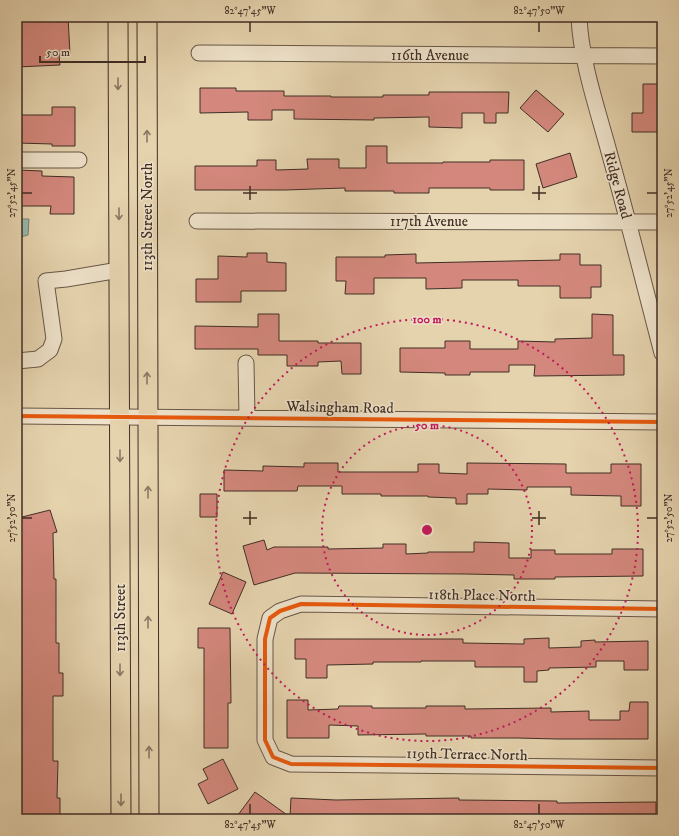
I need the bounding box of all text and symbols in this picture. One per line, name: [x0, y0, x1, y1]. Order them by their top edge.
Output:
text: 82°47'45"W: [224, 5, 276, 17]
text: 82°47'50"W: [514, 5, 565, 17]
scale bar: [40, 38, 145, 64]
text: 50 m: [46, 45, 70, 60]
street label: 116th Avenue: [391, 46, 469, 65]
one-way arrow: [114, 77, 122, 90]
one-way arrow: [143, 130, 151, 143]
street label: Ridge Road: [599, 149, 636, 221]
street label: 113th Street North: [138, 163, 157, 271]
text: 27°52'45"N: [6, 168, 18, 218]
text: 27°52'45"N: [663, 168, 675, 218]
one-way arrow: [115, 207, 123, 220]
street label: 117th Avenue: [390, 212, 468, 231]
text: 100 m: [413, 312, 441, 327]
one-way arrow: [143, 372, 151, 385]
street label: Walsingham Road: [285, 397, 394, 418]
text: 50 m: [414, 418, 439, 433]
one-way arrow: [116, 449, 124, 462]
one-way arrow: [144, 486, 152, 499]
text: 27°52'50"N: [6, 493, 18, 543]
text: 27°52'50"N: [663, 493, 675, 543]
centre of rings: [420, 523, 434, 537]
street label: 113th Street: [111, 584, 130, 652]
street label: 118th Place North: [428, 585, 536, 606]
one-way arrow: [144, 616, 152, 629]
one-way arrow: [116, 663, 124, 676]
street label: 119th Terrace North: [406, 744, 528, 765]
one-way arrow: [145, 746, 153, 759]
one-way arrow: [117, 793, 125, 806]
text: 82°47'45"W: [224, 819, 276, 831]
text: 82°47'50"W: [514, 819, 565, 831]

